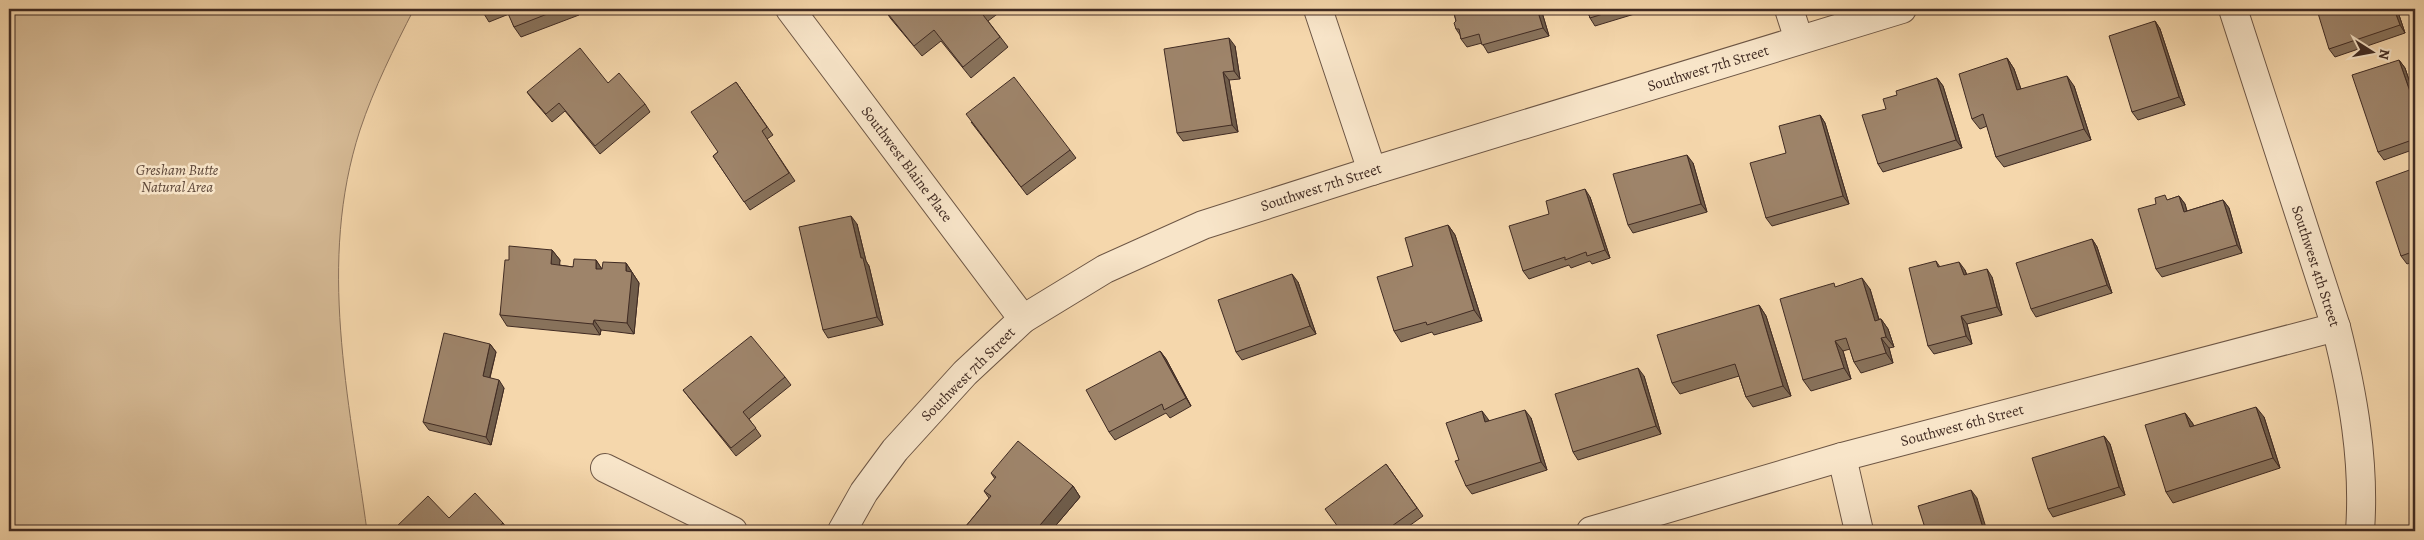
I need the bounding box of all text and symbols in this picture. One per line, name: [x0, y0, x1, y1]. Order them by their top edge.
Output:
north arrow: [2346, 28, 2396, 78]
street label: Southwest 7th Street: [1645, 40, 1771, 96]
text: N: [2374, 48, 2395, 61]
street label: Southwest Blaine Place: [857, 102, 957, 226]
street label: Southwest 7th Street: [1258, 158, 1384, 216]
park label: Gresham Butte Natural Area: [136, 160, 219, 197]
street label: Southwest 4th Street: [2287, 203, 2345, 329]
street label: Southwest 7th Street: [916, 322, 1020, 426]
street label: Southwest 6th Street: [1898, 399, 2026, 451]

